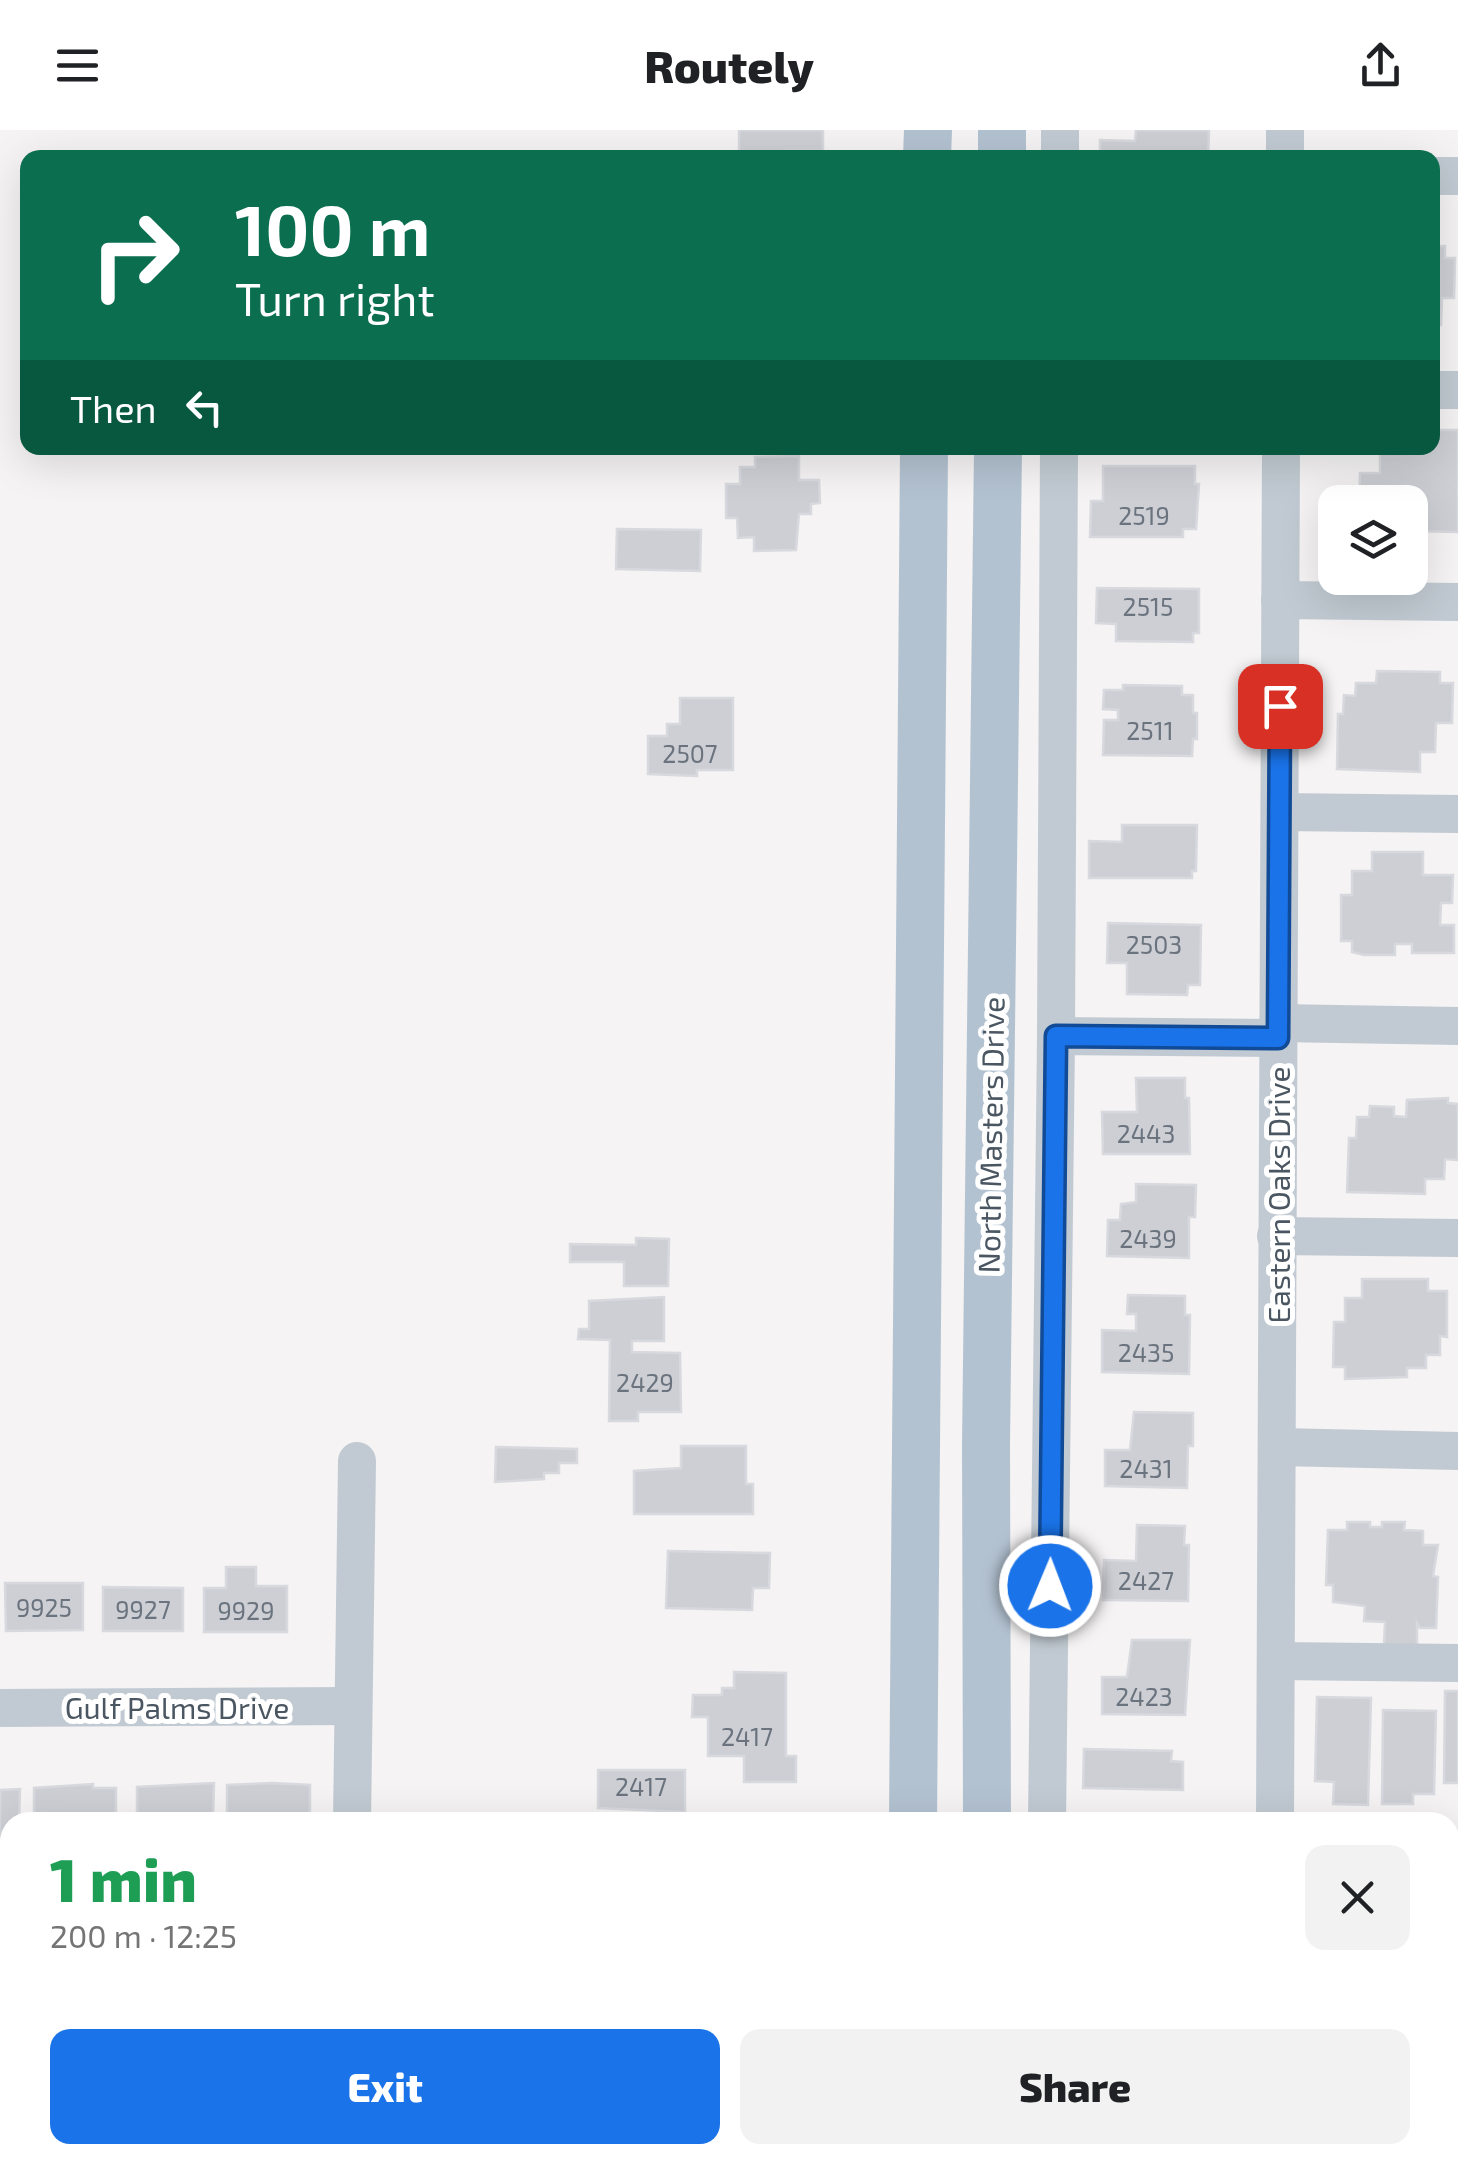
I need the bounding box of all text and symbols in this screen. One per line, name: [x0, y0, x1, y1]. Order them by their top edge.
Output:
icon: menu: [50, 38, 105, 93]
text: Routely: [644, 38, 814, 92]
icon: share: [1353, 38, 1408, 93]
text: 100 m: [235, 186, 430, 270]
icon: right: [70, 190, 200, 320]
text: Turn right: [235, 271, 435, 325]
icon: left: [177, 380, 232, 435]
text: Then: [70, 385, 157, 431]
map controls: [1318, 485, 1428, 595]
button: layers: [1318, 485, 1428, 595]
house number: 2519: [1118, 500, 1170, 530]
house number: 2515: [1123, 591, 1173, 621]
pin: [1238, 664, 1323, 749]
icon: arrive: [1253, 679, 1308, 734]
house number: 2511: [1126, 715, 1174, 745]
house number: 2507: [662, 738, 718, 768]
house number: 2503: [1126, 929, 1182, 959]
street label: North Masters Drive: [970, 996, 1010, 1274]
street label: Eastern Oaks Drive: [1260, 1066, 1296, 1324]
house number: 2443: [1117, 1118, 1175, 1148]
house number: 2439: [1119, 1223, 1177, 1253]
house number: 2435: [1118, 1337, 1174, 1367]
house number: 2429: [616, 1367, 674, 1397]
house number: 2431: [1119, 1453, 1173, 1483]
position arrow: [998, 1534, 1102, 1638]
house number: 2427: [1118, 1565, 1174, 1595]
house number: 9925: [16, 1592, 72, 1622]
house number: 9927: [115, 1594, 171, 1624]
house number: 9929: [218, 1595, 274, 1625]
house number: 2423: [1115, 1681, 1173, 1711]
street label: Gulf Palms Drive: [65, 1689, 289, 1725]
house number: 2417: [721, 1721, 773, 1751]
house number: 2417: [615, 1771, 667, 1801]
text: 1 min: [50, 1842, 197, 1914]
button: close: [1305, 1845, 1410, 1950]
text: 200 m · 12:25: [50, 1916, 237, 1954]
button: Exit: [50, 2029, 720, 2144]
button: Share: [740, 2029, 1410, 2144]

